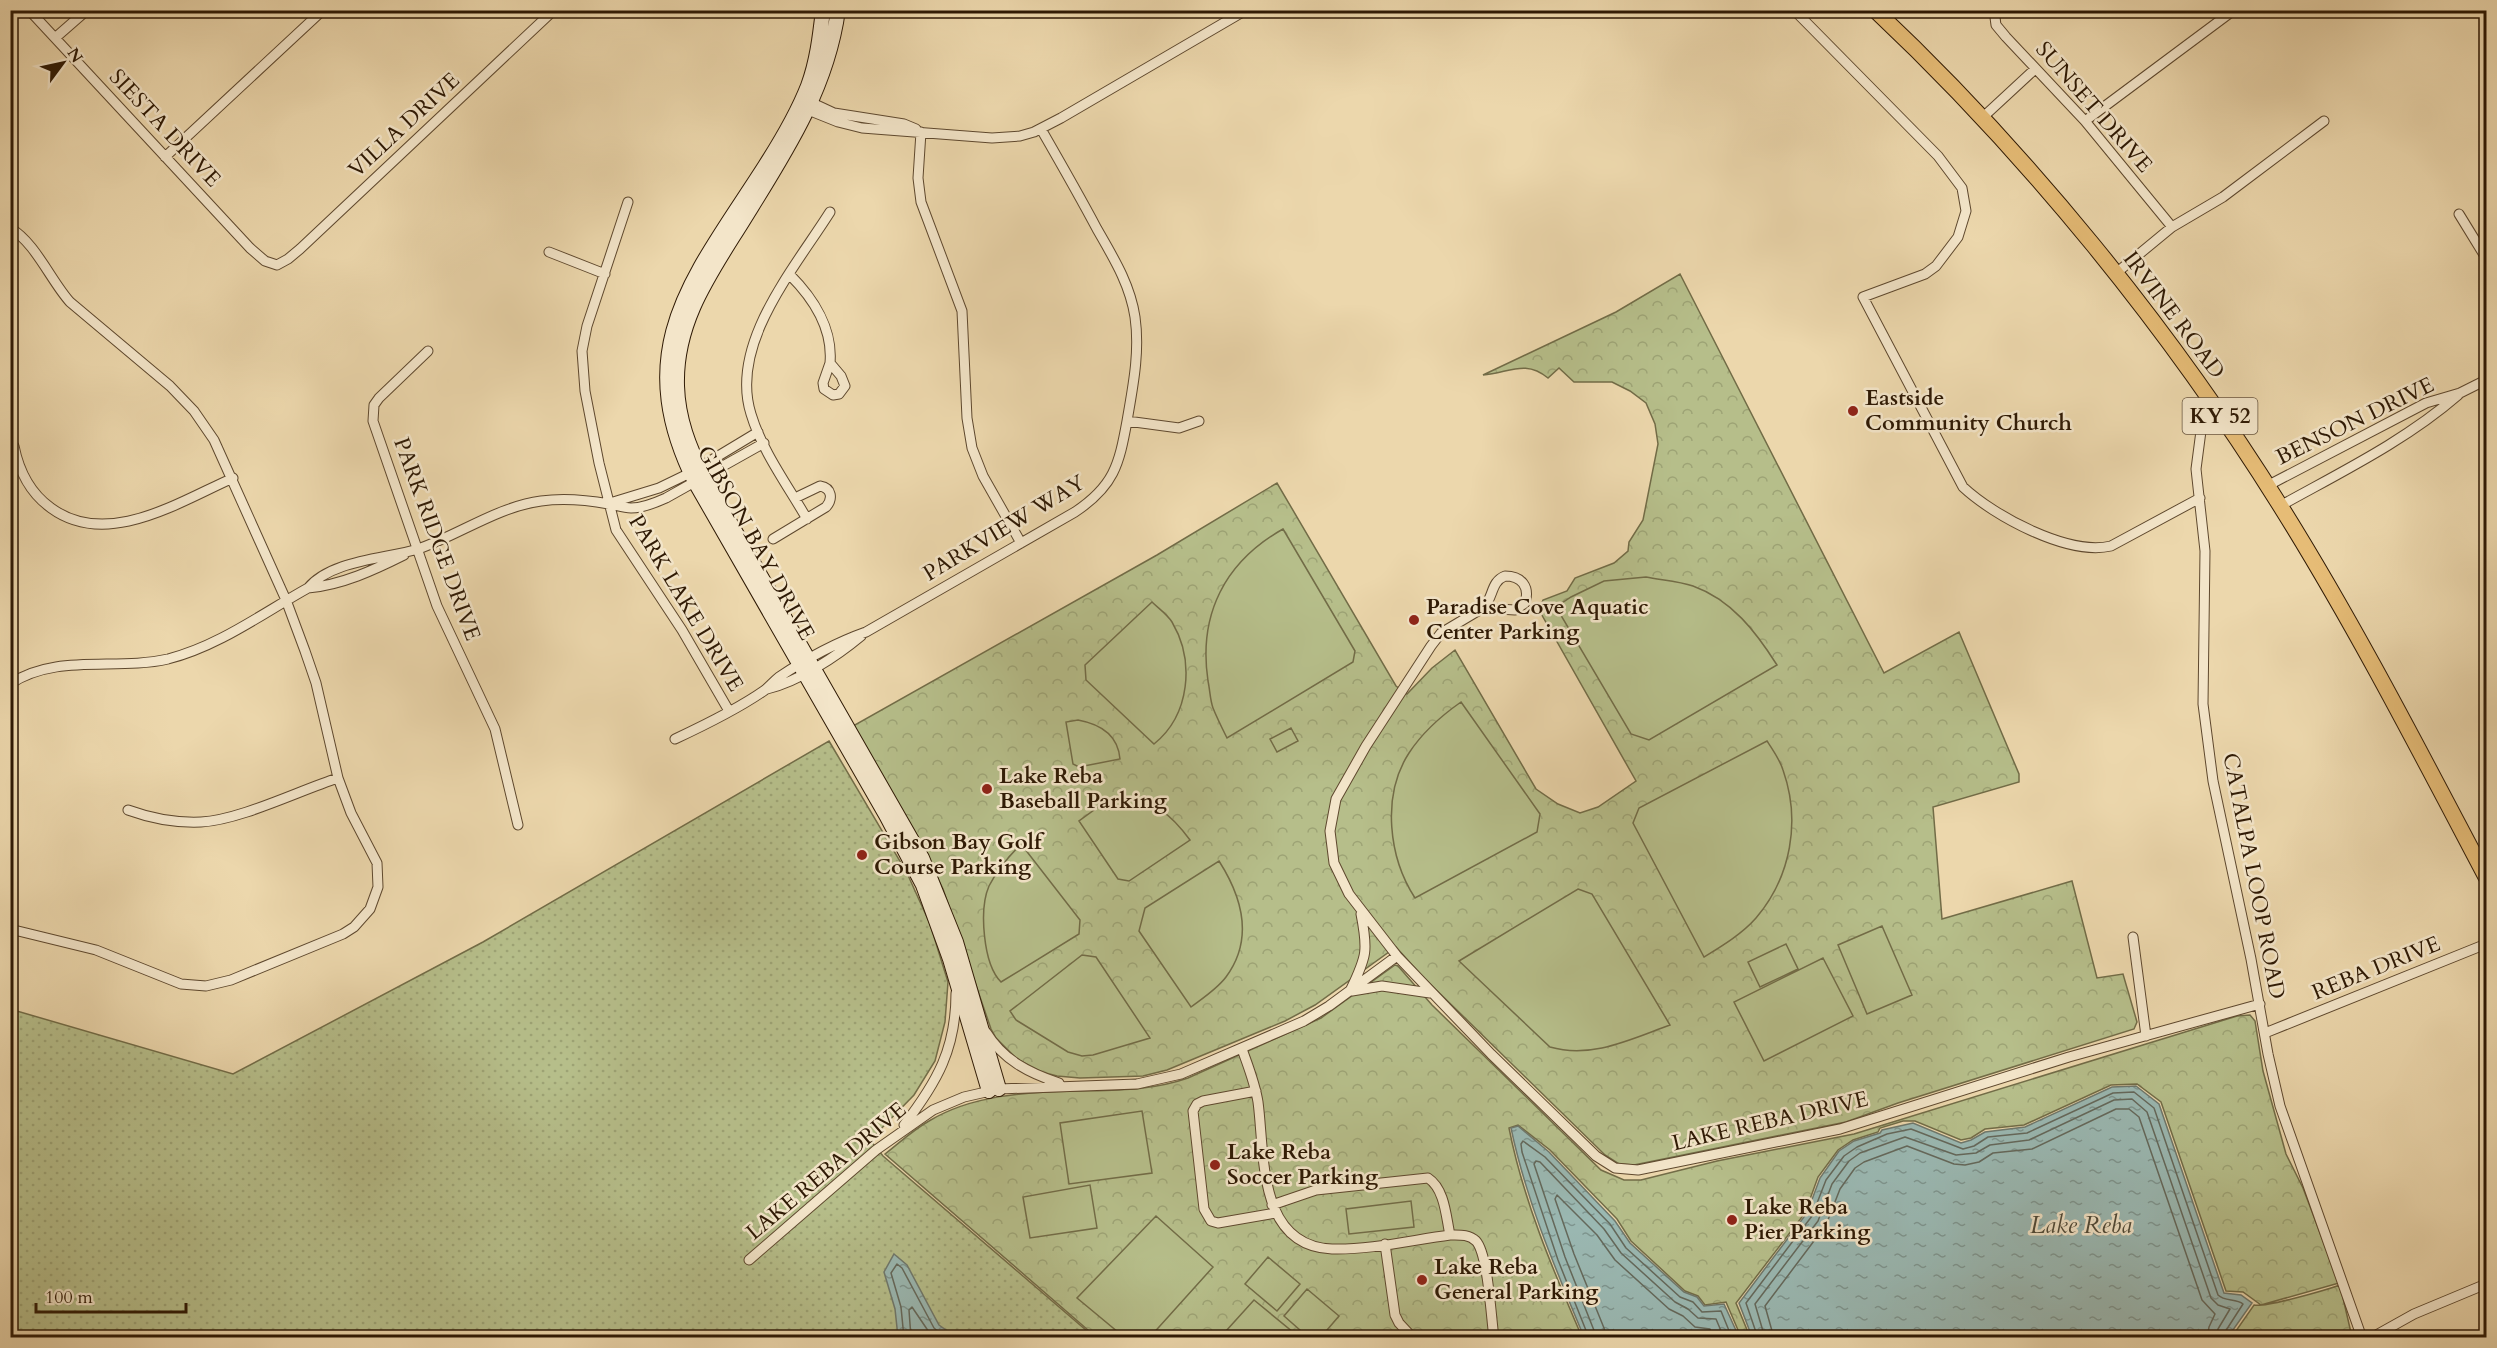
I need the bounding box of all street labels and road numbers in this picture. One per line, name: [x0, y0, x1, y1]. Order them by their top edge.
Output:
street label: SUNSET DRIVE: [2029, 35, 2159, 179]
street label: SIESTA DRIVE: [102, 62, 228, 194]
street label: VILLA DRIVE: [342, 66, 466, 184]
street label: IRVINE ROAD: [2116, 245, 2232, 385]
street label: BENSON DRIVE: [2271, 370, 2439, 472]
road number: KY 52: [2182, 398, 2258, 434]
street label: PARK RIDGE DRIVE: [386, 433, 488, 645]
street label: GIBSON BAY DRIVE: [690, 440, 822, 646]
street label: PARKVIEW WAY: [917, 467, 1091, 588]
street label: PARK LAKE DRIVE: [621, 509, 751, 697]
street label: CATALPA LOOP ROAD: [2215, 750, 2293, 1002]
street label: REBA DRIVE: [2307, 929, 2445, 1007]
street label: LAKE REBA DRIVE: [1669, 1084, 1871, 1158]
street label: LAKE REBA DRIVE: [740, 1095, 912, 1247]

